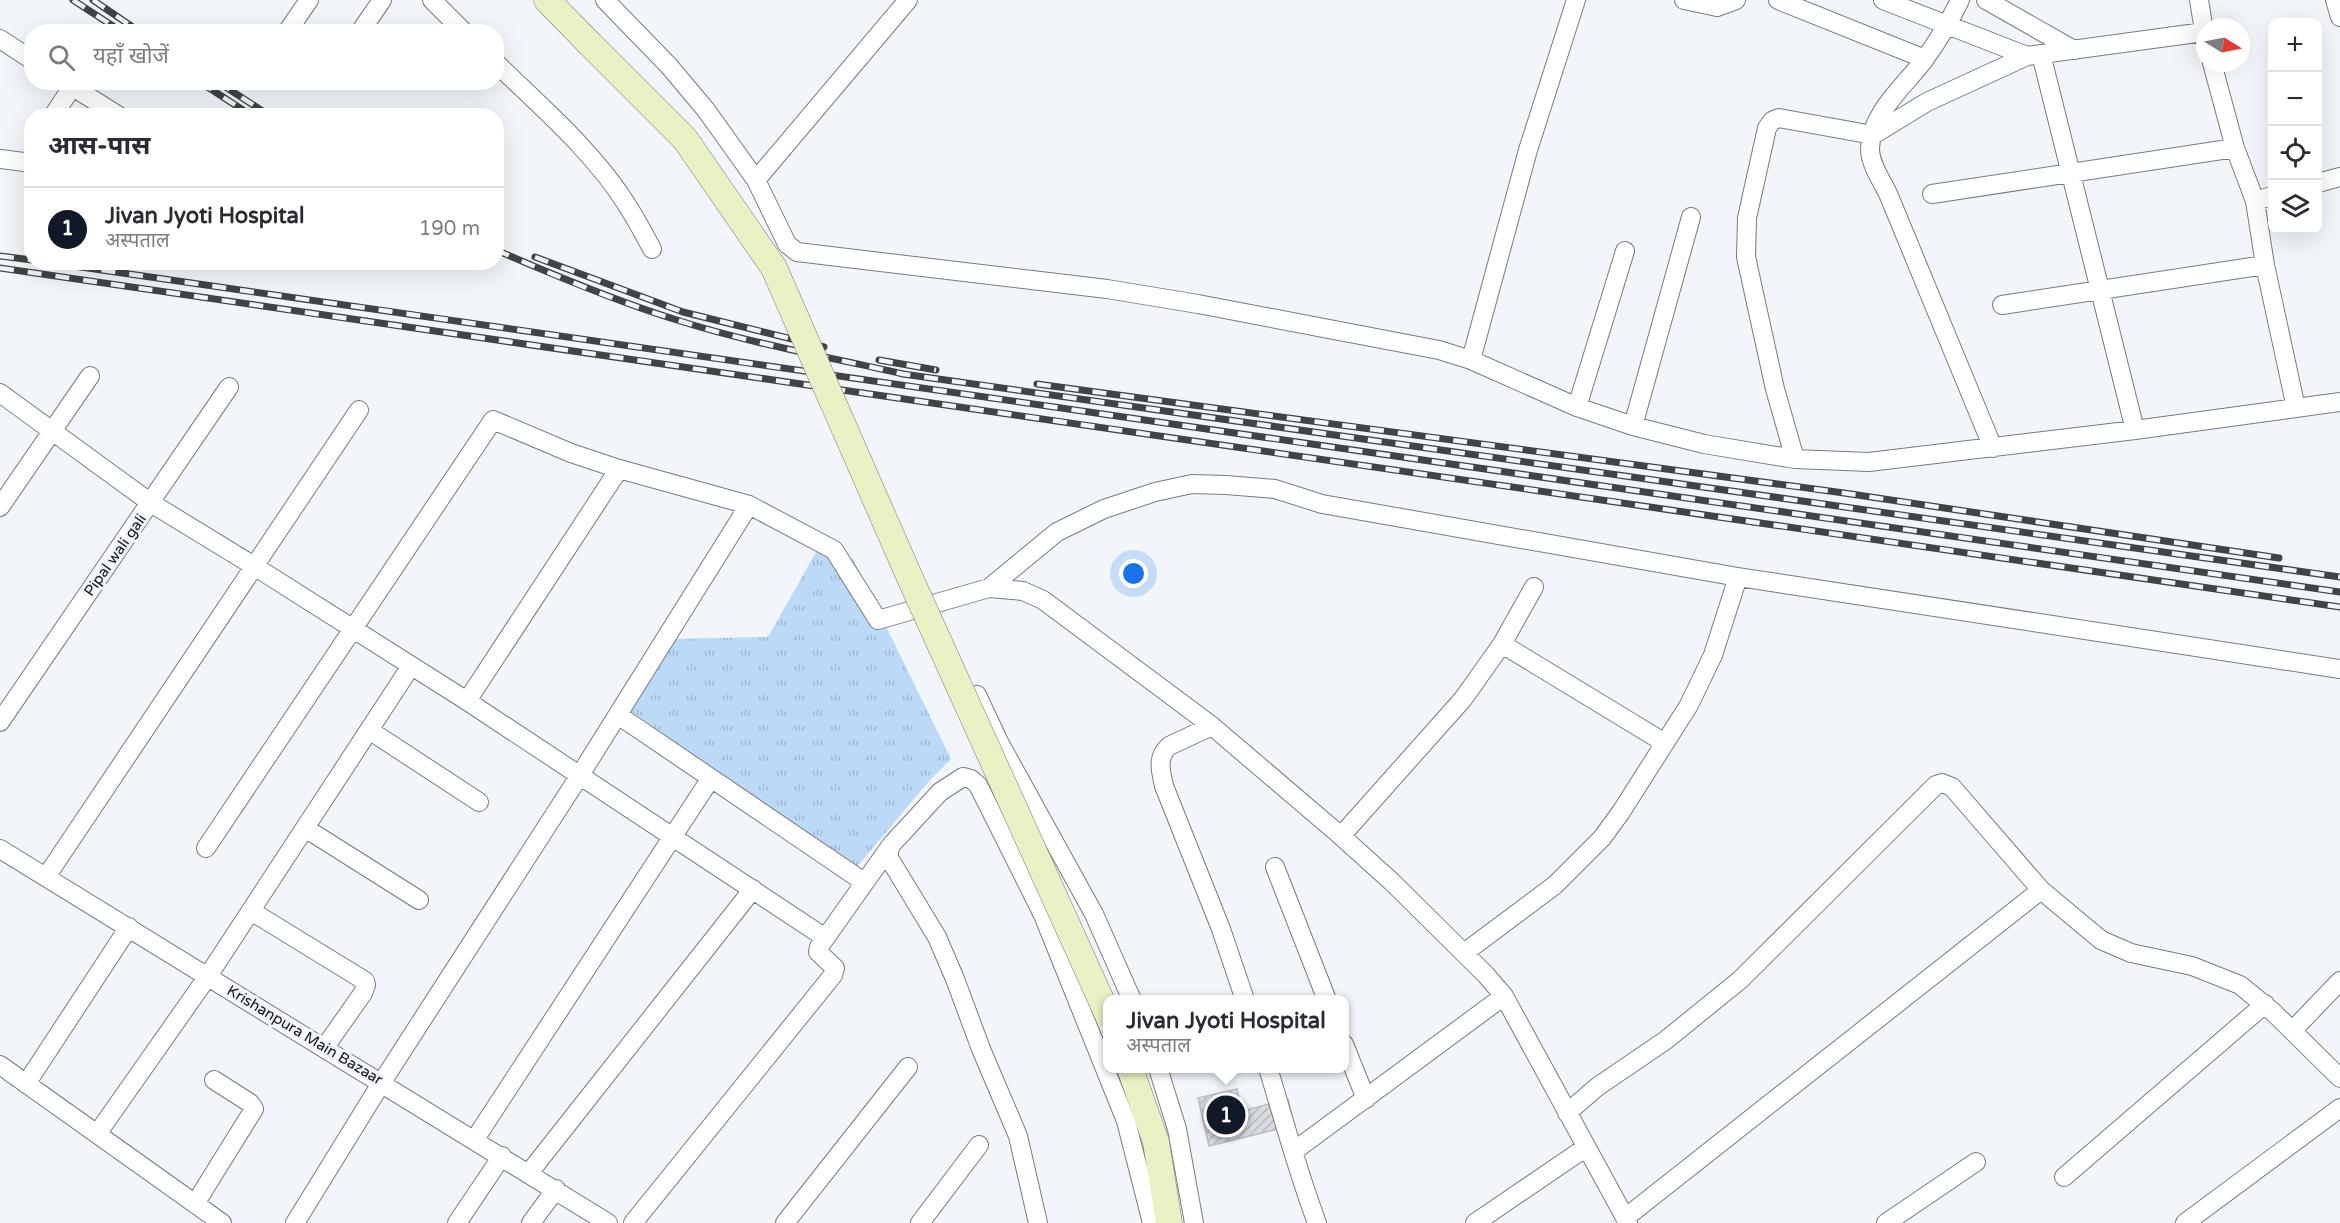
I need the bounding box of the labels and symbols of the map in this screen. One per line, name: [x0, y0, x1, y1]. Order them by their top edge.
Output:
north arrow: [2196, 18, 2250, 72]
street label: Pipal wali gali: [80, 510, 150, 600]
your location: [1119, 559, 1148, 588]
street label: Krishanpura Main Bazaar: [224, 981, 386, 1089]
pin: 1: [1206, 1092, 1246, 1138]

